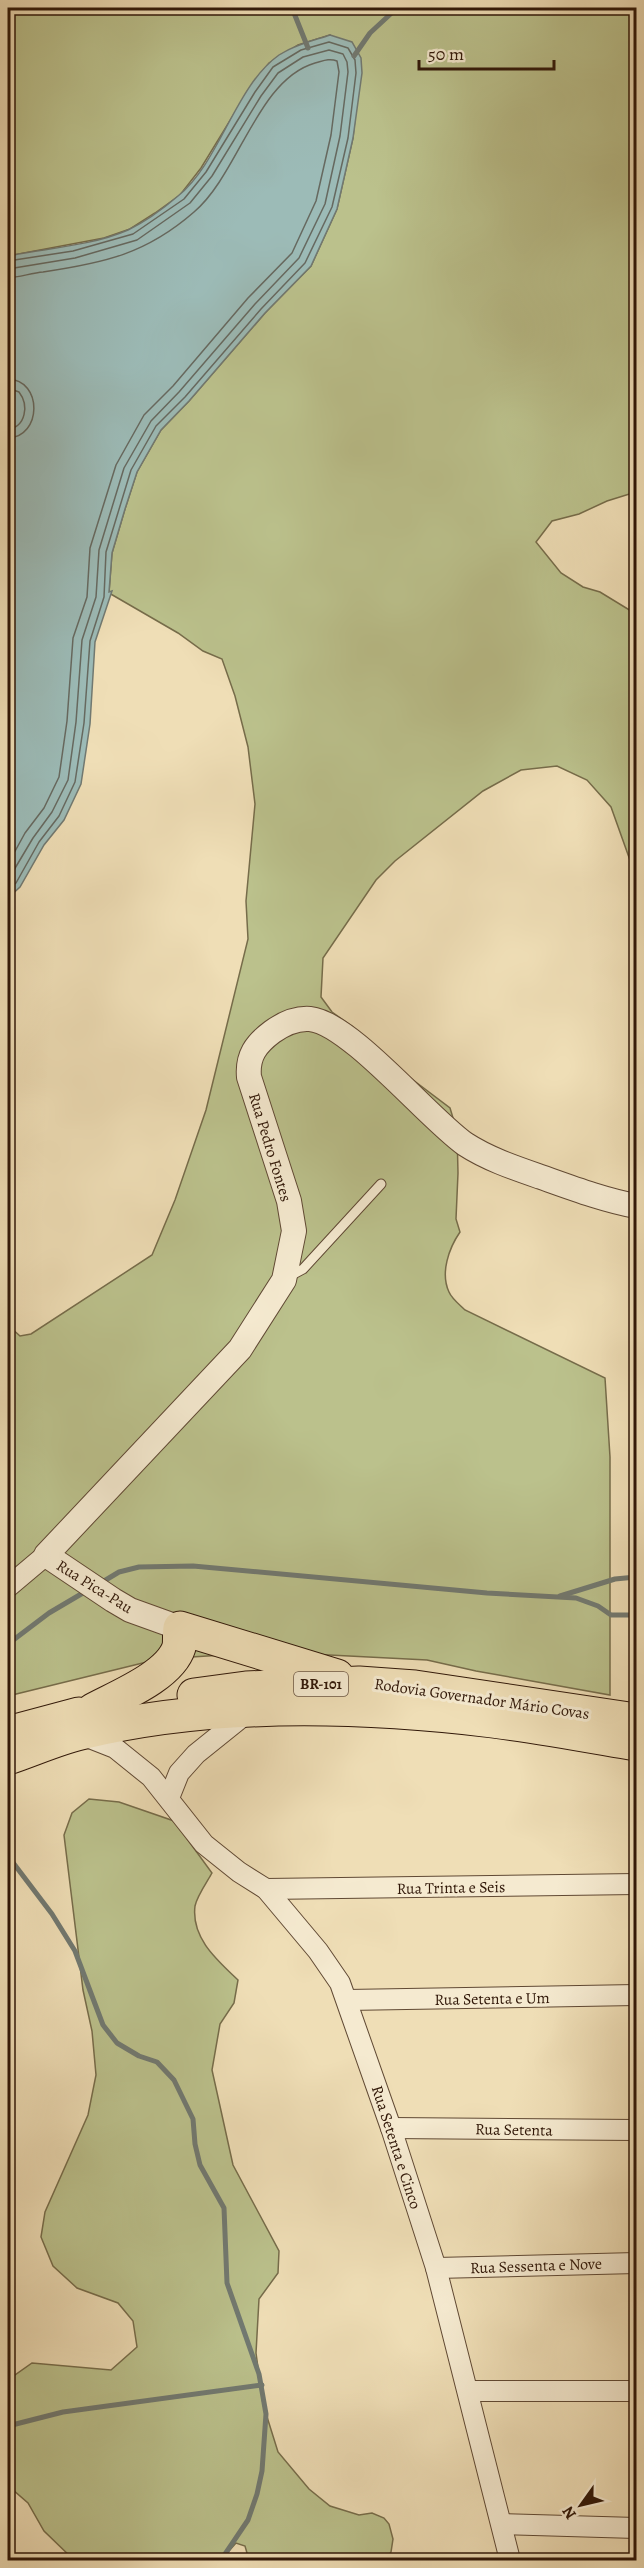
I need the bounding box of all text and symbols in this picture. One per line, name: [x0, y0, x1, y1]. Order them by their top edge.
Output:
scale bar: [419, 33, 554, 71]
text: 50 m: [428, 42, 464, 66]
street label: Rua Pedro Fontes: [243, 1090, 297, 1204]
street label: Rua Pica-Pau: [52, 1555, 137, 1619]
road number: BR-101: [294, 1672, 348, 1696]
street label: Rodovia Governador Mário Covas: [373, 1673, 591, 1725]
street label: Rua Trinta e Seis: [396, 1876, 506, 1900]
street label: Rua Setenta e Um: [434, 1987, 550, 2011]
street label: Rua Setenta e Cinco: [366, 2083, 426, 2212]
street label: Rua Setenta: [475, 2118, 554, 2142]
street label: Rua Sessenta e Nove: [470, 2253, 602, 2279]
north arrow: [551, 2475, 611, 2535]
text: N: [557, 2502, 582, 2524]

